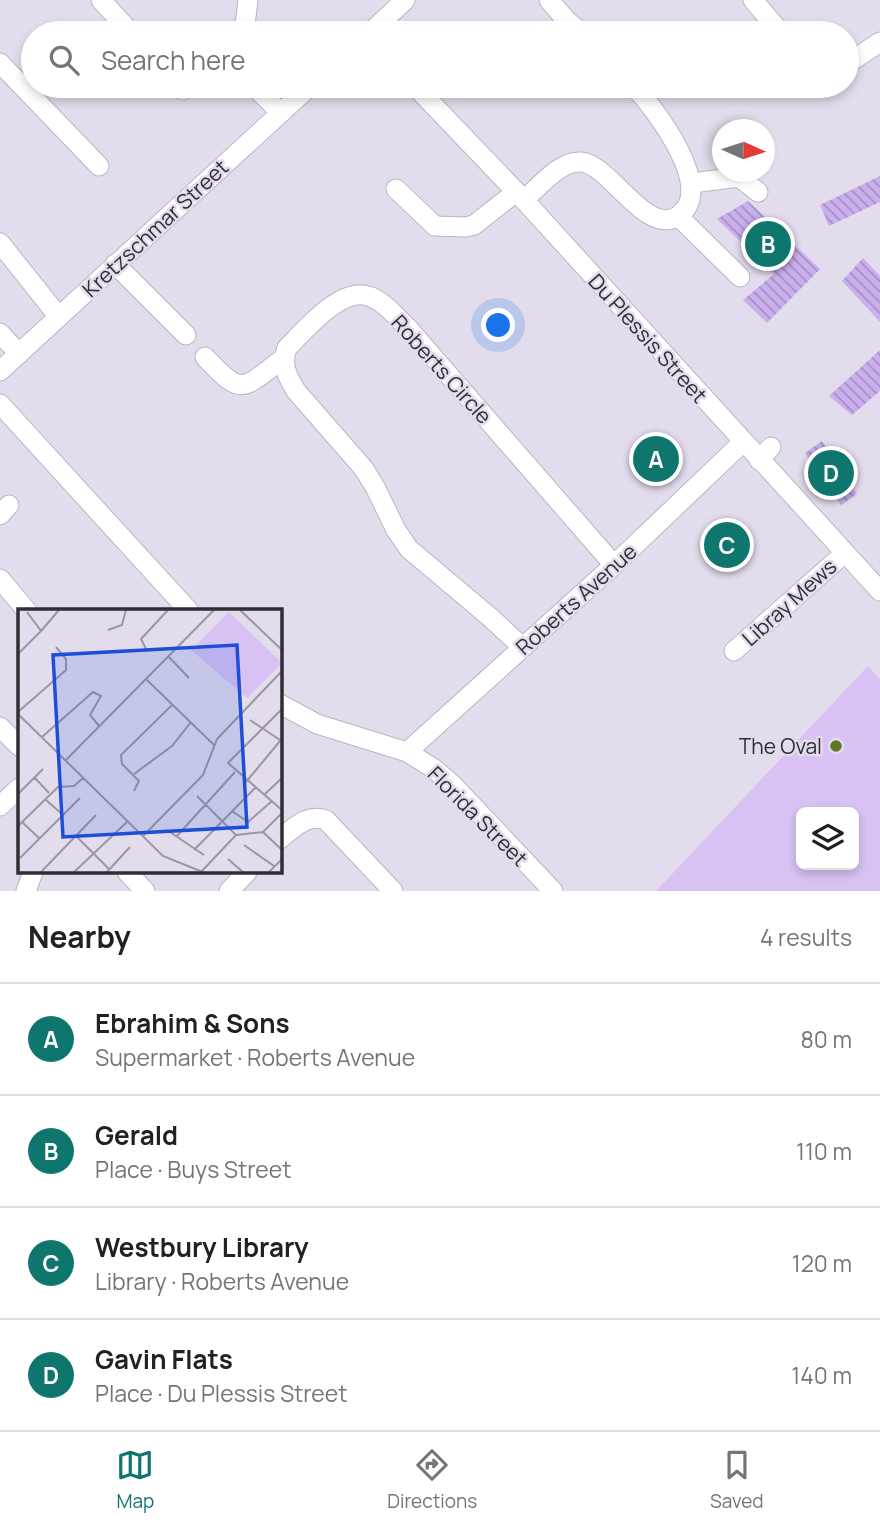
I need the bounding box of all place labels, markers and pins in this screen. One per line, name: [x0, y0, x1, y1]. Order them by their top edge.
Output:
pin: B: [745, 218, 791, 270]
pin: A: [633, 433, 679, 485]
pin: D: [808, 447, 854, 499]
pin: C: [704, 519, 750, 571]
place label: The Oval: [739, 732, 822, 760]
marker: The Oval: [828, 738, 844, 754]

